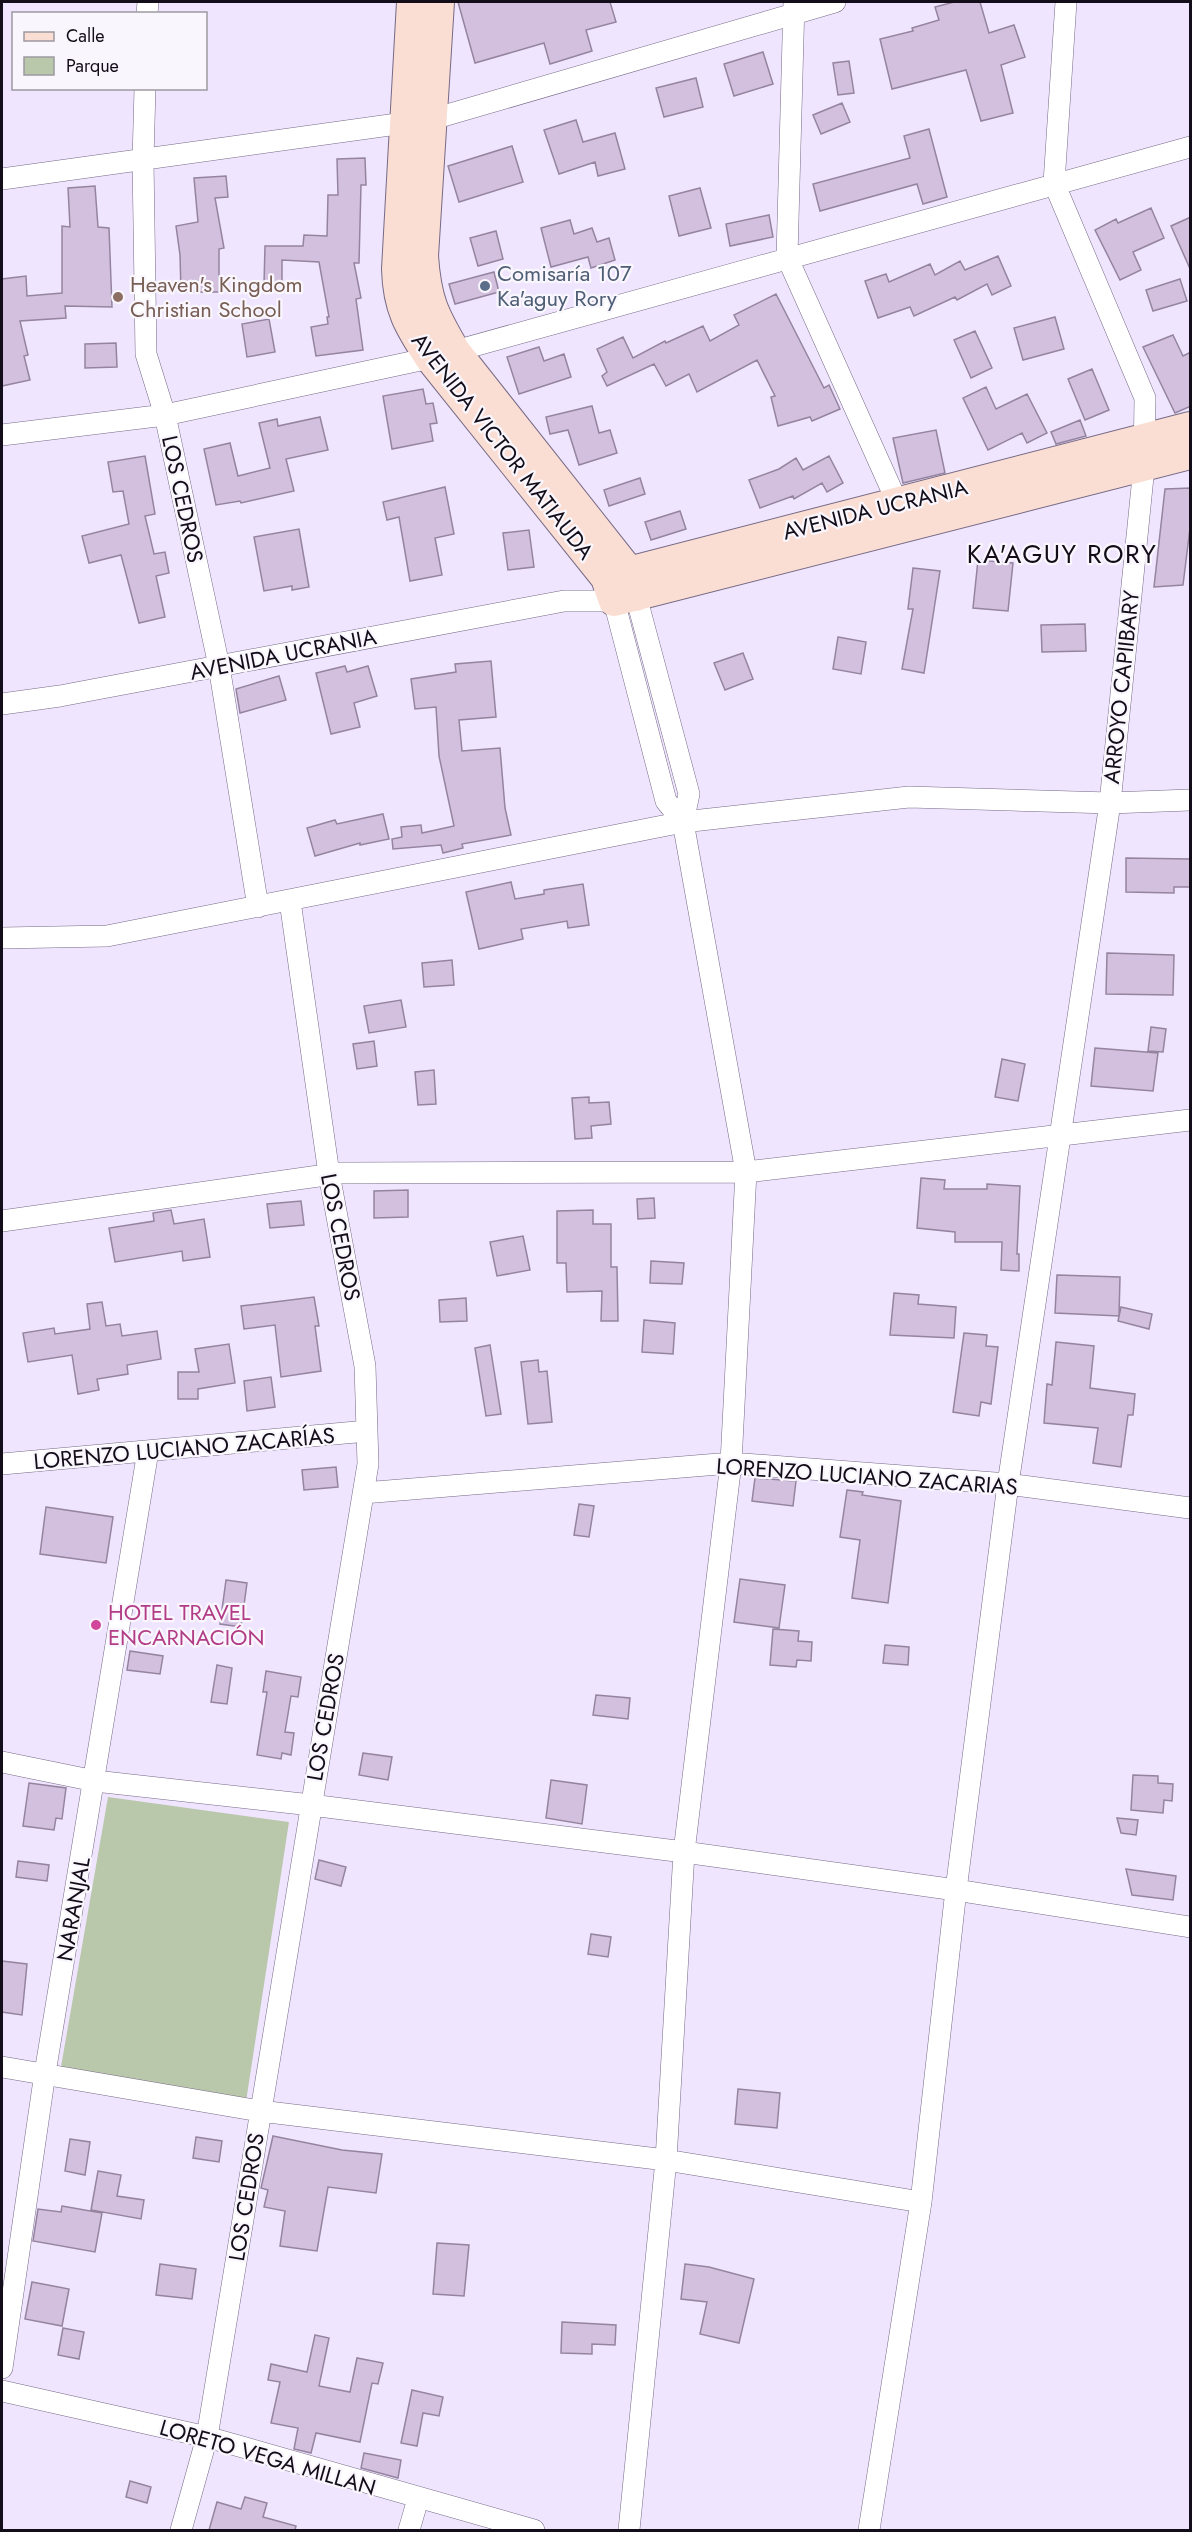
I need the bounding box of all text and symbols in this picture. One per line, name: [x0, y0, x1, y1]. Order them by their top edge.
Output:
legend: [12, 12, 207, 90]
text: Calle: [66, 23, 105, 49]
text: Parque: [66, 53, 119, 79]
place label: Comisaría 107 Ka'aguy Rory: [497, 257, 632, 314]
place label: Heaven's Kingdom Christian School: [130, 268, 303, 325]
marker: Comisaría 107 Ka'aguy Rory: [478, 279, 492, 293]
marker: Heaven's Kingdom Christian School: [111, 290, 125, 304]
street label: AVENIDA VICTOR MATIAUDA: [404, 326, 602, 567]
street label: LOS CEDROS: [154, 432, 212, 566]
street label: AVENIDA UCRANIA: [779, 470, 971, 547]
district label: KA'AGUY RORY: [967, 535, 1157, 573]
street label: ARROYO CAPIIBARY: [1095, 588, 1147, 785]
street label: AVENIDA UCRANIA: [187, 620, 379, 688]
street label: LOS CEDROS: [313, 1171, 369, 1303]
street label: LORENZO LUCIANO ZACARÍAS: [32, 1419, 336, 1477]
street label: LORENZO LUCIANO ZACARIAS: [715, 1450, 1019, 1502]
place label: HOTEL TRAVEL ENCARNACIÓN: [108, 1596, 265, 1653]
marker: HOTEL TRAVEL ENCARNACIÓN: [89, 1618, 103, 1632]
street label: LOS CEDROS: [298, 1651, 352, 1783]
street label: NARANJAL: [48, 1854, 98, 1964]
street label: LOS CEDROS: [220, 2131, 272, 2263]
street label: LORETO VEGA MILLAN: [156, 2411, 380, 2503]

